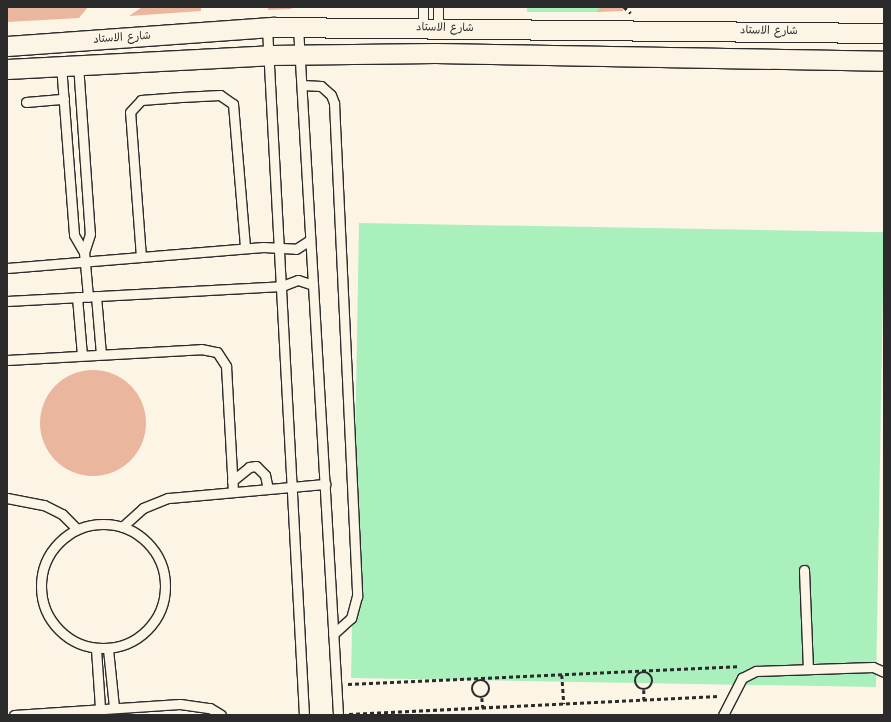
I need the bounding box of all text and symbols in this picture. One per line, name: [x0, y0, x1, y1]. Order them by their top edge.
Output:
street label: شارع الاستاد: [416, 21, 474, 35]
street label: شارع الاستاد: [740, 24, 798, 38]
street label: شارع الاستاد: [93, 29, 151, 47]

